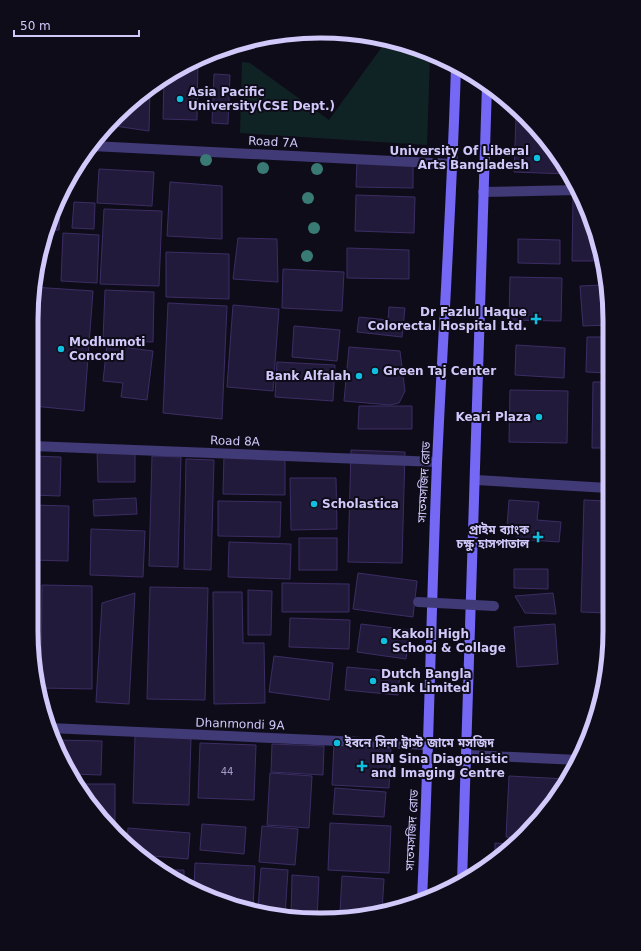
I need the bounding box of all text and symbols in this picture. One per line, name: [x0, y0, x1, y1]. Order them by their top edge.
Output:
scale bar: [14, 12, 139, 38]
text: 50 m: [20, 19, 51, 33]
place label: Asia Pacific University(CSE Dept.): [188, 85, 335, 113]
marker: Asia Pacific University(CSE Dept.): [175, 94, 185, 104]
street label: Road 7A: [248, 134, 299, 150]
place label: University Of Liberal Arts Bangladesh: [390, 144, 529, 172]
marker: University Of Liberal Arts Bangladesh: [532, 153, 542, 163]
place label: Dr Fazlul Haque Colorectal Hospital Ltd.: [368, 305, 527, 333]
marker: Dr Fazlul Haque Colorectal Hospital Ltd.: [530, 313, 542, 325]
place label: Modhumoti Concord: [69, 335, 145, 363]
marker: Modhumoti Concord: [56, 344, 66, 354]
place label: Green Taj Center: [383, 364, 496, 378]
marker: Green Taj Center: [370, 366, 380, 376]
place label: Bank Alfalah: [266, 369, 351, 383]
marker: Bank Alfalah: [354, 371, 364, 381]
place label: Keari Plaza: [455, 410, 531, 424]
marker: Keari Plaza: [534, 412, 544, 422]
street label: Road 8A: [210, 433, 261, 449]
street label: সাতমসজিদ রোড: [414, 441, 433, 524]
place label: Scholastica: [322, 497, 399, 511]
marker: Scholastica: [309, 499, 319, 509]
place label: প্রাইম ব্যাংক চক্ষু হাসপাতাল: [456, 522, 530, 552]
marker: প্রাইম ব্যাংক চক্ষু হাসপাতাল: [532, 531, 544, 543]
place label: Kakoli High School & Collage: [392, 627, 506, 655]
marker: Kakoli High School & Collage: [379, 636, 389, 646]
place label: Dutch Bangla Bank Limited: [381, 667, 472, 695]
marker: Dutch Bangla Bank Limited: [368, 676, 378, 686]
street label: Dhanmondi 9A: [195, 715, 286, 733]
place label: ইবনে সিনা ট্রাস্ট জামে মসজিদ: [344, 735, 494, 750]
marker: ইবনে সিনা ট্রাস্ট জামে মসজিদ: [332, 738, 342, 748]
place label: IBN Sina Diagonistic and Imaging Centre: [371, 752, 508, 780]
marker: IBN Sina Diagonistic and Imaging Centre: [356, 760, 368, 772]
house number: 44: [221, 766, 233, 777]
street label: সাতমসজিদ রোড: [402, 789, 421, 872]

